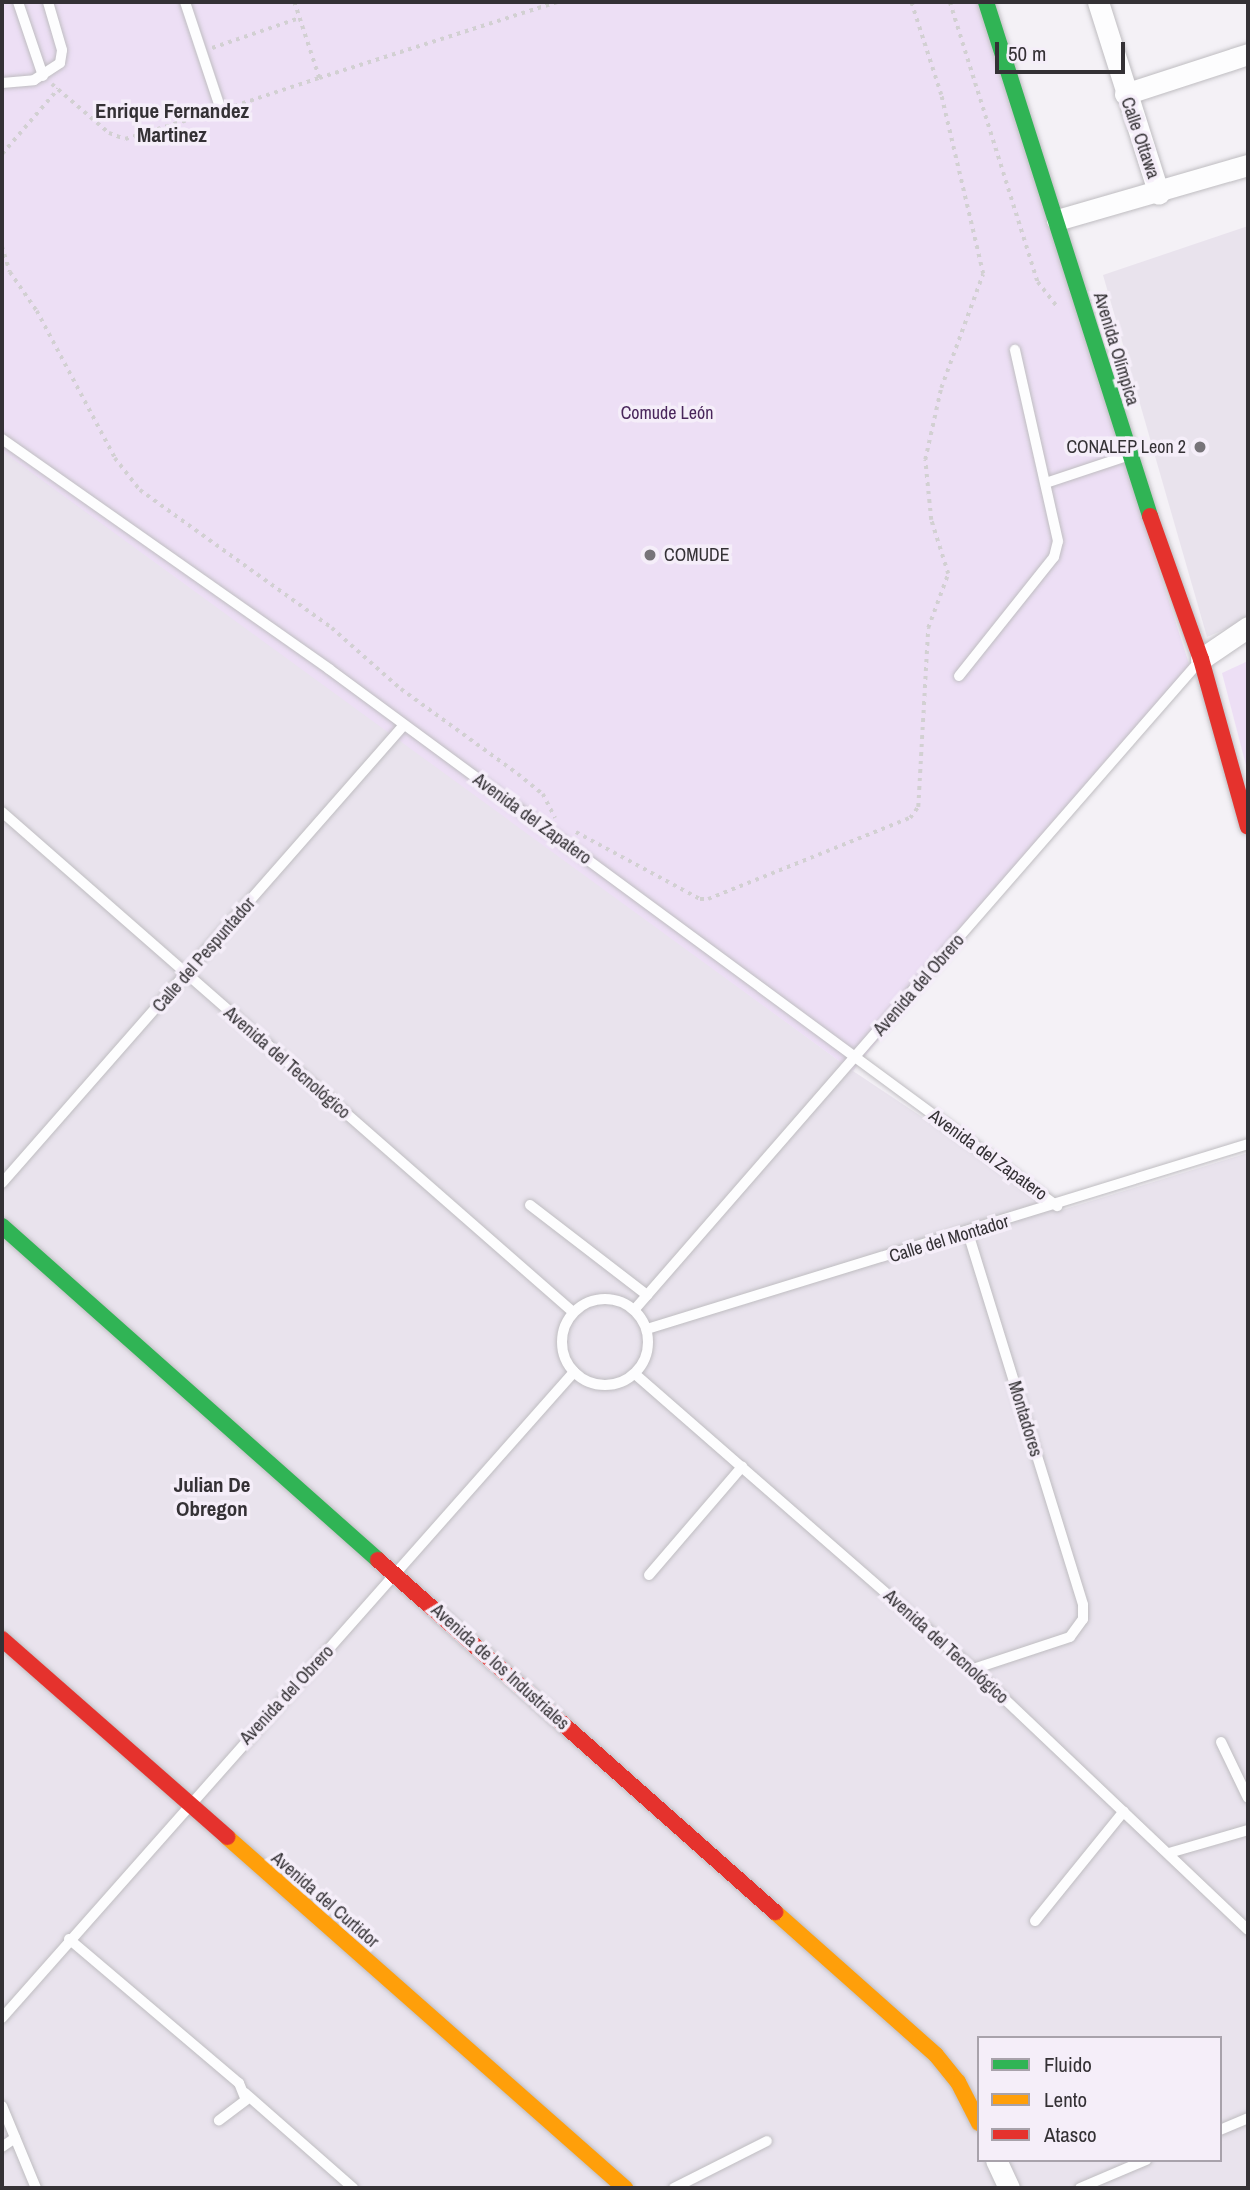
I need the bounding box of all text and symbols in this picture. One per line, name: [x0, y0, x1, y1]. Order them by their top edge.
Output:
scale bar: [998, 28, 1128, 72]
text: 50 m: [1008, 39, 1046, 68]
street label: Calle Ottawa: [1116, 95, 1164, 181]
district label: Enrique Fernandez Martinez: [95, 98, 249, 148]
street label: Avenida Olímpica: [1089, 290, 1143, 408]
park label: Comude León: [621, 402, 713, 424]
place label: CONALEP Leon 2: [1066, 436, 1186, 458]
marker: CONALEP Leon 2: [1192, 439, 1208, 455]
place label: COMUDE: [664, 544, 730, 566]
marker: COMUDE: [642, 547, 658, 563]
street label: Avenida del Zapatero: [469, 769, 595, 869]
street label: Calle del Pespuntador: [148, 893, 260, 1017]
street label: Avenida del Obrero: [869, 930, 969, 1040]
street label: Avenida del Tecnológico: [219, 1002, 355, 1124]
street label: Avenida del Zapatero: [925, 1105, 1051, 1205]
street label: Calle del Montador: [887, 1211, 1011, 1267]
street label: Montadores: [1003, 1379, 1047, 1459]
district label: Julian De Obregon: [174, 1472, 250, 1522]
street label: Avenida del Tecnológico: [879, 1585, 1013, 1709]
street label: Avenida de los Industriales: [427, 1599, 573, 1735]
street label: Avenida del Obrero: [236, 1641, 338, 1749]
street label: Avenida del Curtidor: [267, 1848, 383, 1952]
legend: [977, 2036, 1222, 2162]
text: Fluido: [1044, 2050, 1092, 2079]
text: Lento: [1044, 2085, 1087, 2114]
text: Atasco: [1044, 2120, 1097, 2149]

